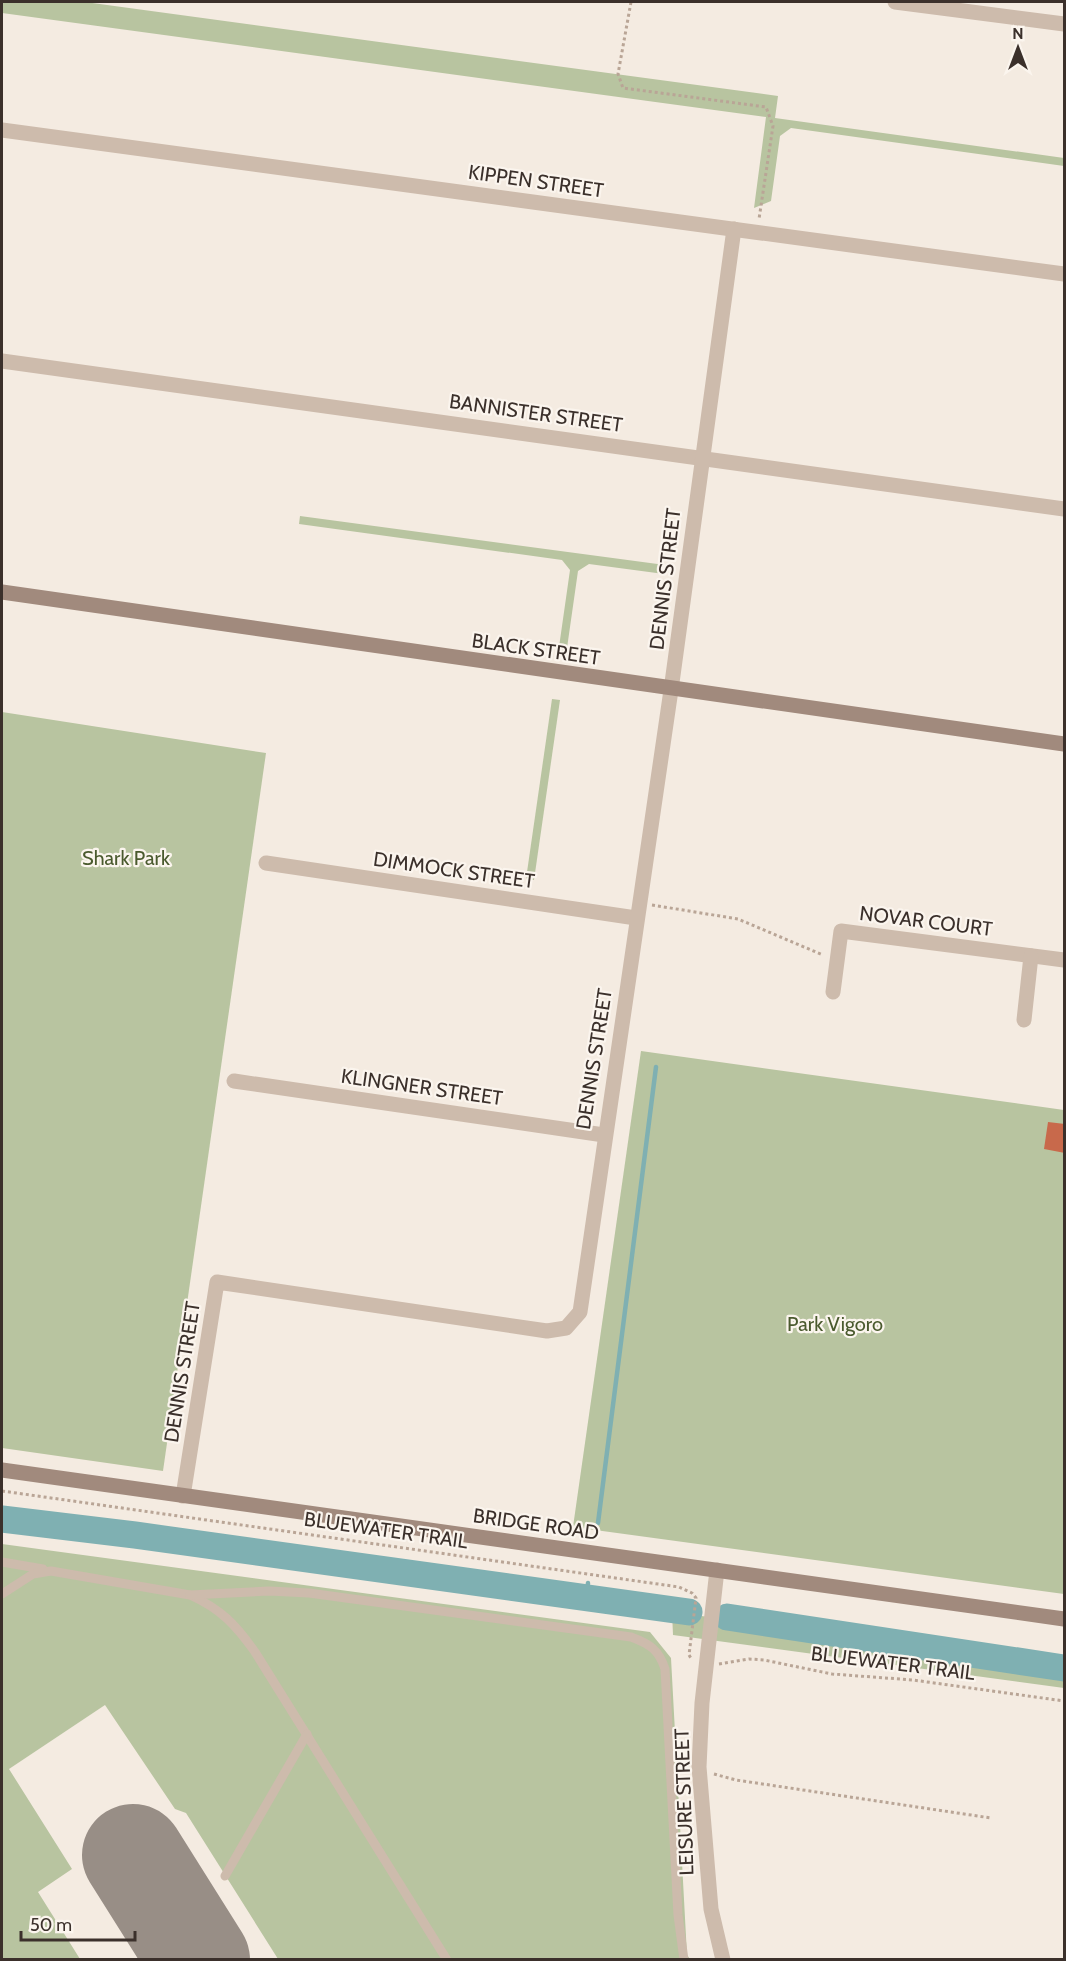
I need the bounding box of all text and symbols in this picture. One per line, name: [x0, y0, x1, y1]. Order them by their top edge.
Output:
north arrow: [988, 18, 1048, 78]
text: N: [1012, 24, 1024, 43]
street label: KIPPEN STREET: [467, 160, 605, 202]
street label: BANNISTER STREET: [448, 389, 625, 437]
street label: DENNIS STREET: [644, 507, 686, 651]
street label: BLACK STREET: [470, 628, 602, 670]
park label: Shark Park: [82, 846, 170, 870]
street label: DIMMOCK STREET: [372, 847, 537, 893]
street label: NOVAR COURT: [858, 901, 994, 941]
street label: DENNIS STREET: [571, 987, 617, 1131]
street label: KLINGNER STREET: [340, 1064, 505, 1110]
street label: DENNIS STREET: [159, 1300, 205, 1444]
park label: Park Vigoro: [787, 1312, 883, 1336]
street label: BRIDGE ROAD: [472, 1503, 600, 1545]
street label: BLUEWATER TRAIL: [303, 1507, 469, 1553]
street label: BLUEWATER TRAIL: [810, 1641, 976, 1685]
street label: LEISURE STREET: [669, 1728, 699, 1876]
scale bar: [21, 1904, 135, 1942]
text: 50 m: [30, 1914, 72, 1936]

